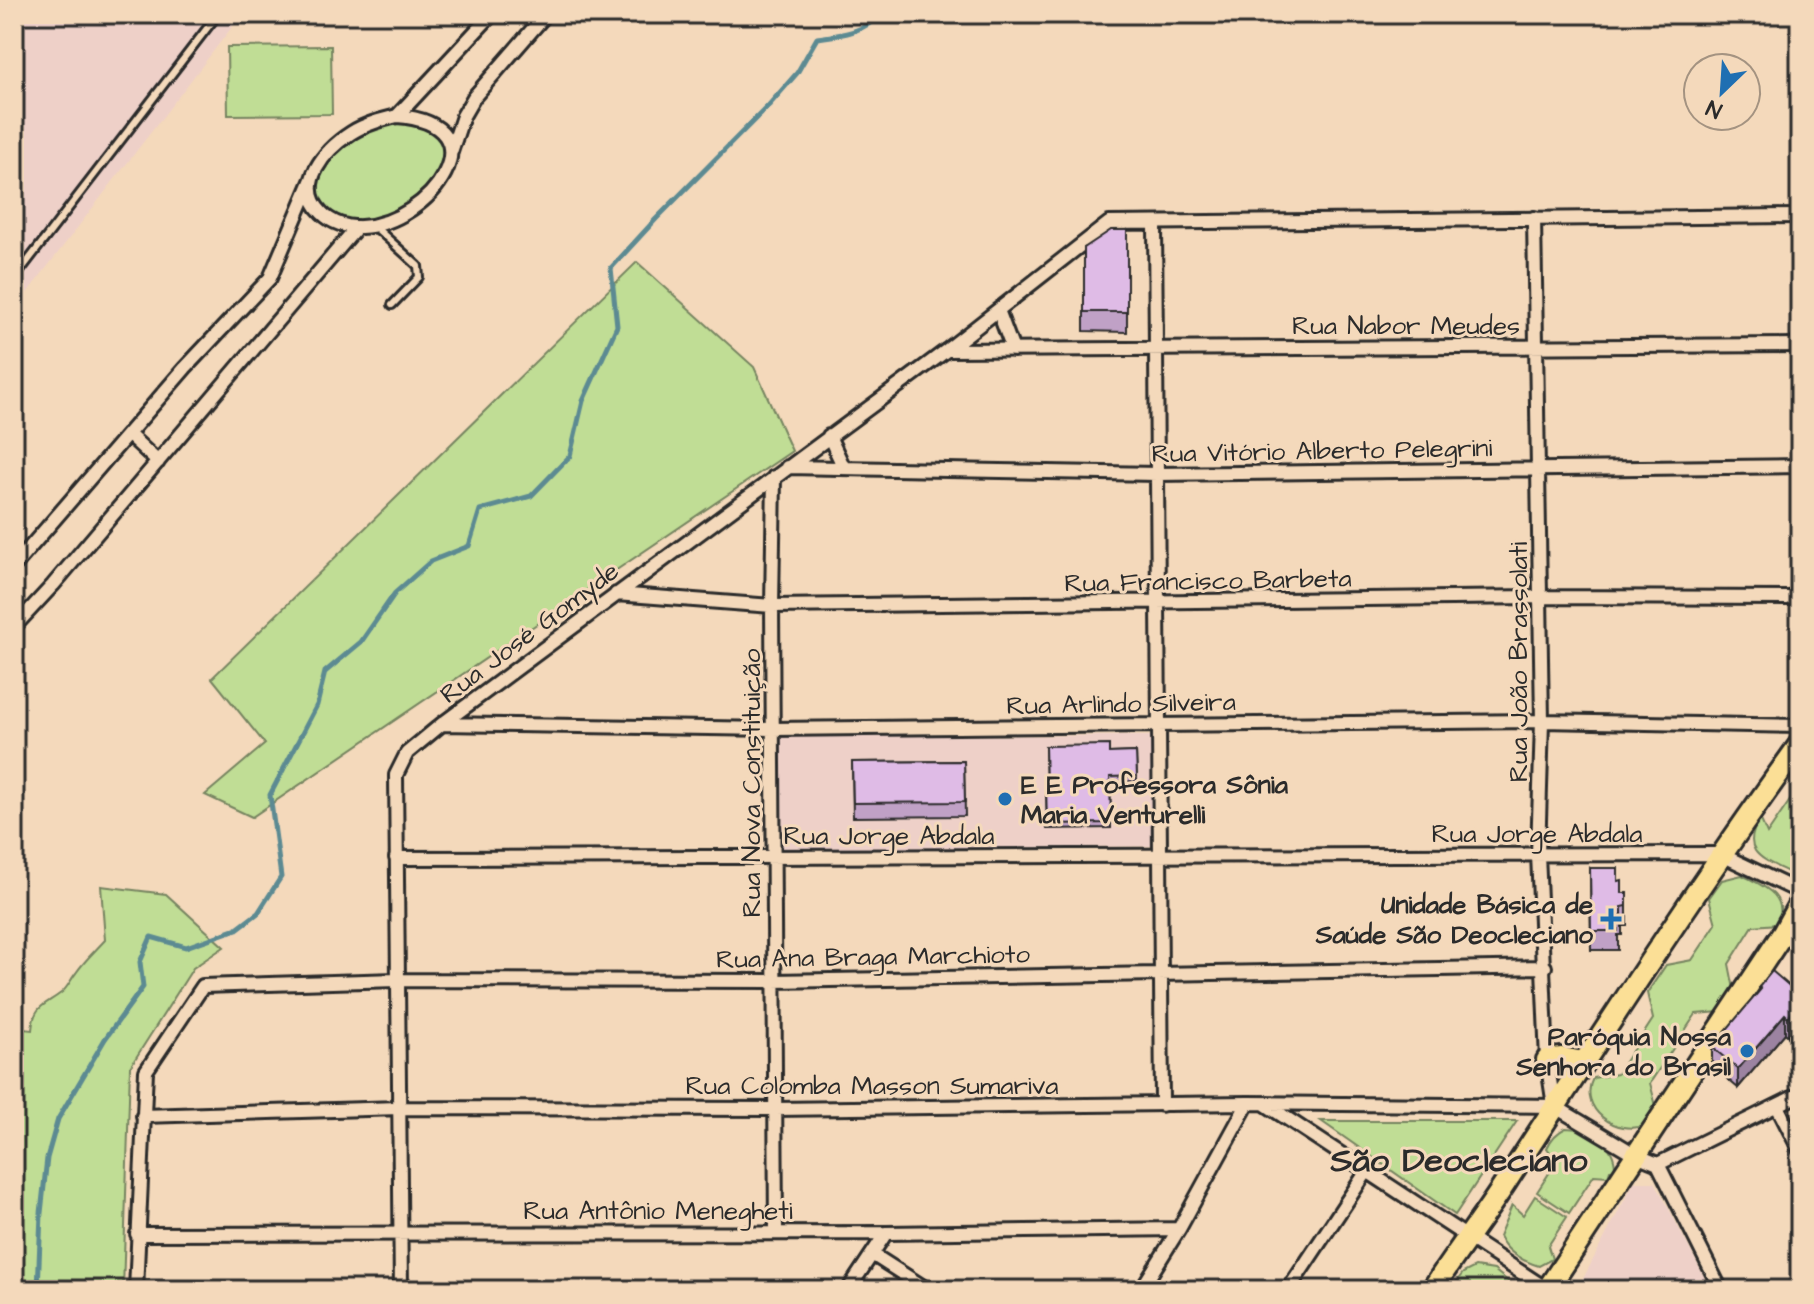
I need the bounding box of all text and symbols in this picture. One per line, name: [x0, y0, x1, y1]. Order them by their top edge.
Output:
north arrow: [1682, 52, 1762, 132]
text: N: [1701, 92, 1727, 126]
street label: Rua Nabor Meudes: [1292, 308, 1520, 344]
street label: Rua Vitório Alberto Pelegrini: [1151, 430, 1493, 474]
street label: Rua João Brassolati: [1501, 542, 1537, 782]
street label: Rua José Gomyde: [433, 553, 628, 714]
street label: Rua Francisco Barbeta: [1064, 560, 1352, 602]
street label: Rua Nova Constituição: [734, 648, 770, 917]
street label: Rua Arlindo Silveira: [1006, 684, 1236, 724]
place label: E E Professora Sônia Maria Venturelli: [1021, 767, 1289, 833]
marker: E E Professora Sônia Maria Venturelli: [996, 790, 1014, 808]
street label: Rua Jorge Abdala: [1431, 816, 1643, 854]
street label: Rua Jorge Abdala: [783, 818, 995, 856]
place label: Unidade Básica de Saúde São Deocleciano: [1315, 887, 1593, 953]
marker: Unidade Básica de Saúde São Deocleciano: [1600, 908, 1622, 930]
street label: Rua Ana Braga Marchioto: [716, 936, 1031, 980]
place label: Paróquia Nossa Senhora do Brasil: [1515, 1019, 1732, 1085]
marker: Paróquia Nossa Senhora do Brasil: [1738, 1042, 1756, 1060]
street label: Rua Colomba Masson Sumariva: [686, 1068, 1058, 1104]
district label: São Deocleciano: [1330, 1137, 1588, 1185]
street label: Rua Antônio Menegheti: [523, 1193, 793, 1231]

